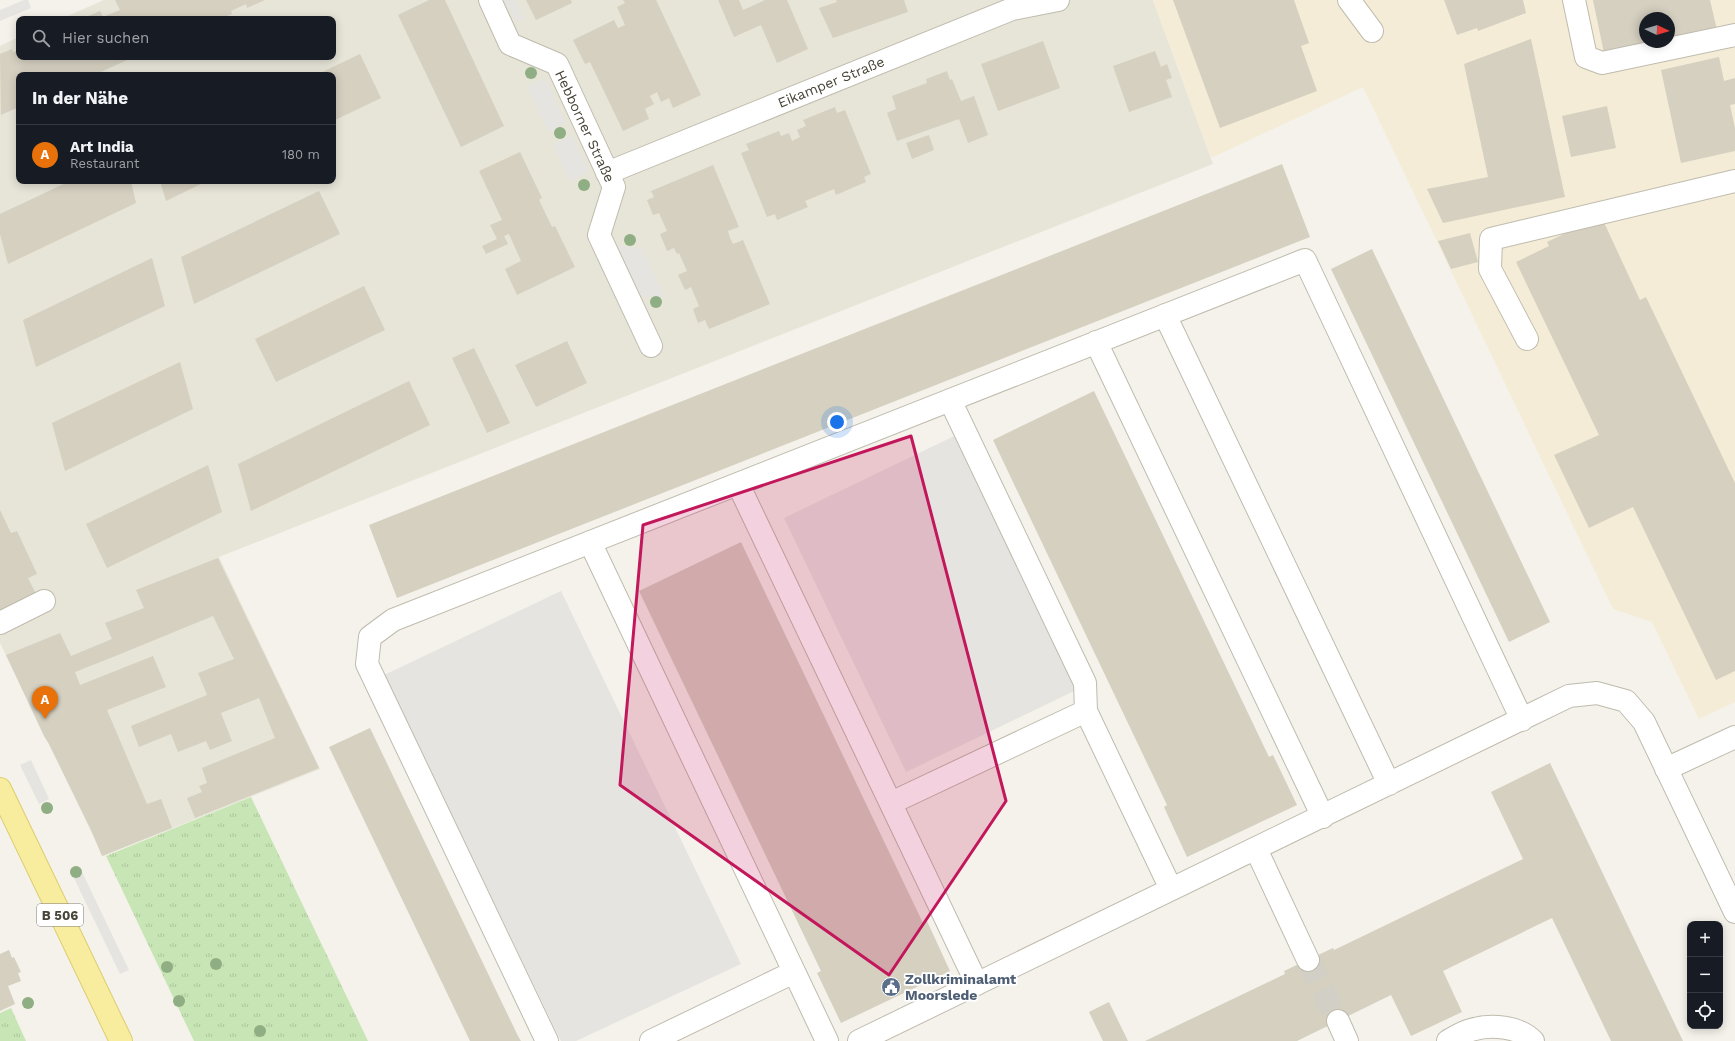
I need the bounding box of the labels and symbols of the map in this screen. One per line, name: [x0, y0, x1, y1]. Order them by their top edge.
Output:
north arrow: [1639, 12, 1675, 48]
street label: Eikamper Straße: [775, 53, 887, 111]
street label: Hebborner Straße: [552, 67, 618, 185]
your location: [827, 412, 847, 432]
pin: A: [32, 686, 58, 719]
road number: B 506: [37, 904, 83, 926]
place label: Zollkriminalamt Moorslede: [905, 971, 1016, 1003]
public building icon: Zollkriminalamt Moorslede: [880, 976, 902, 998]

